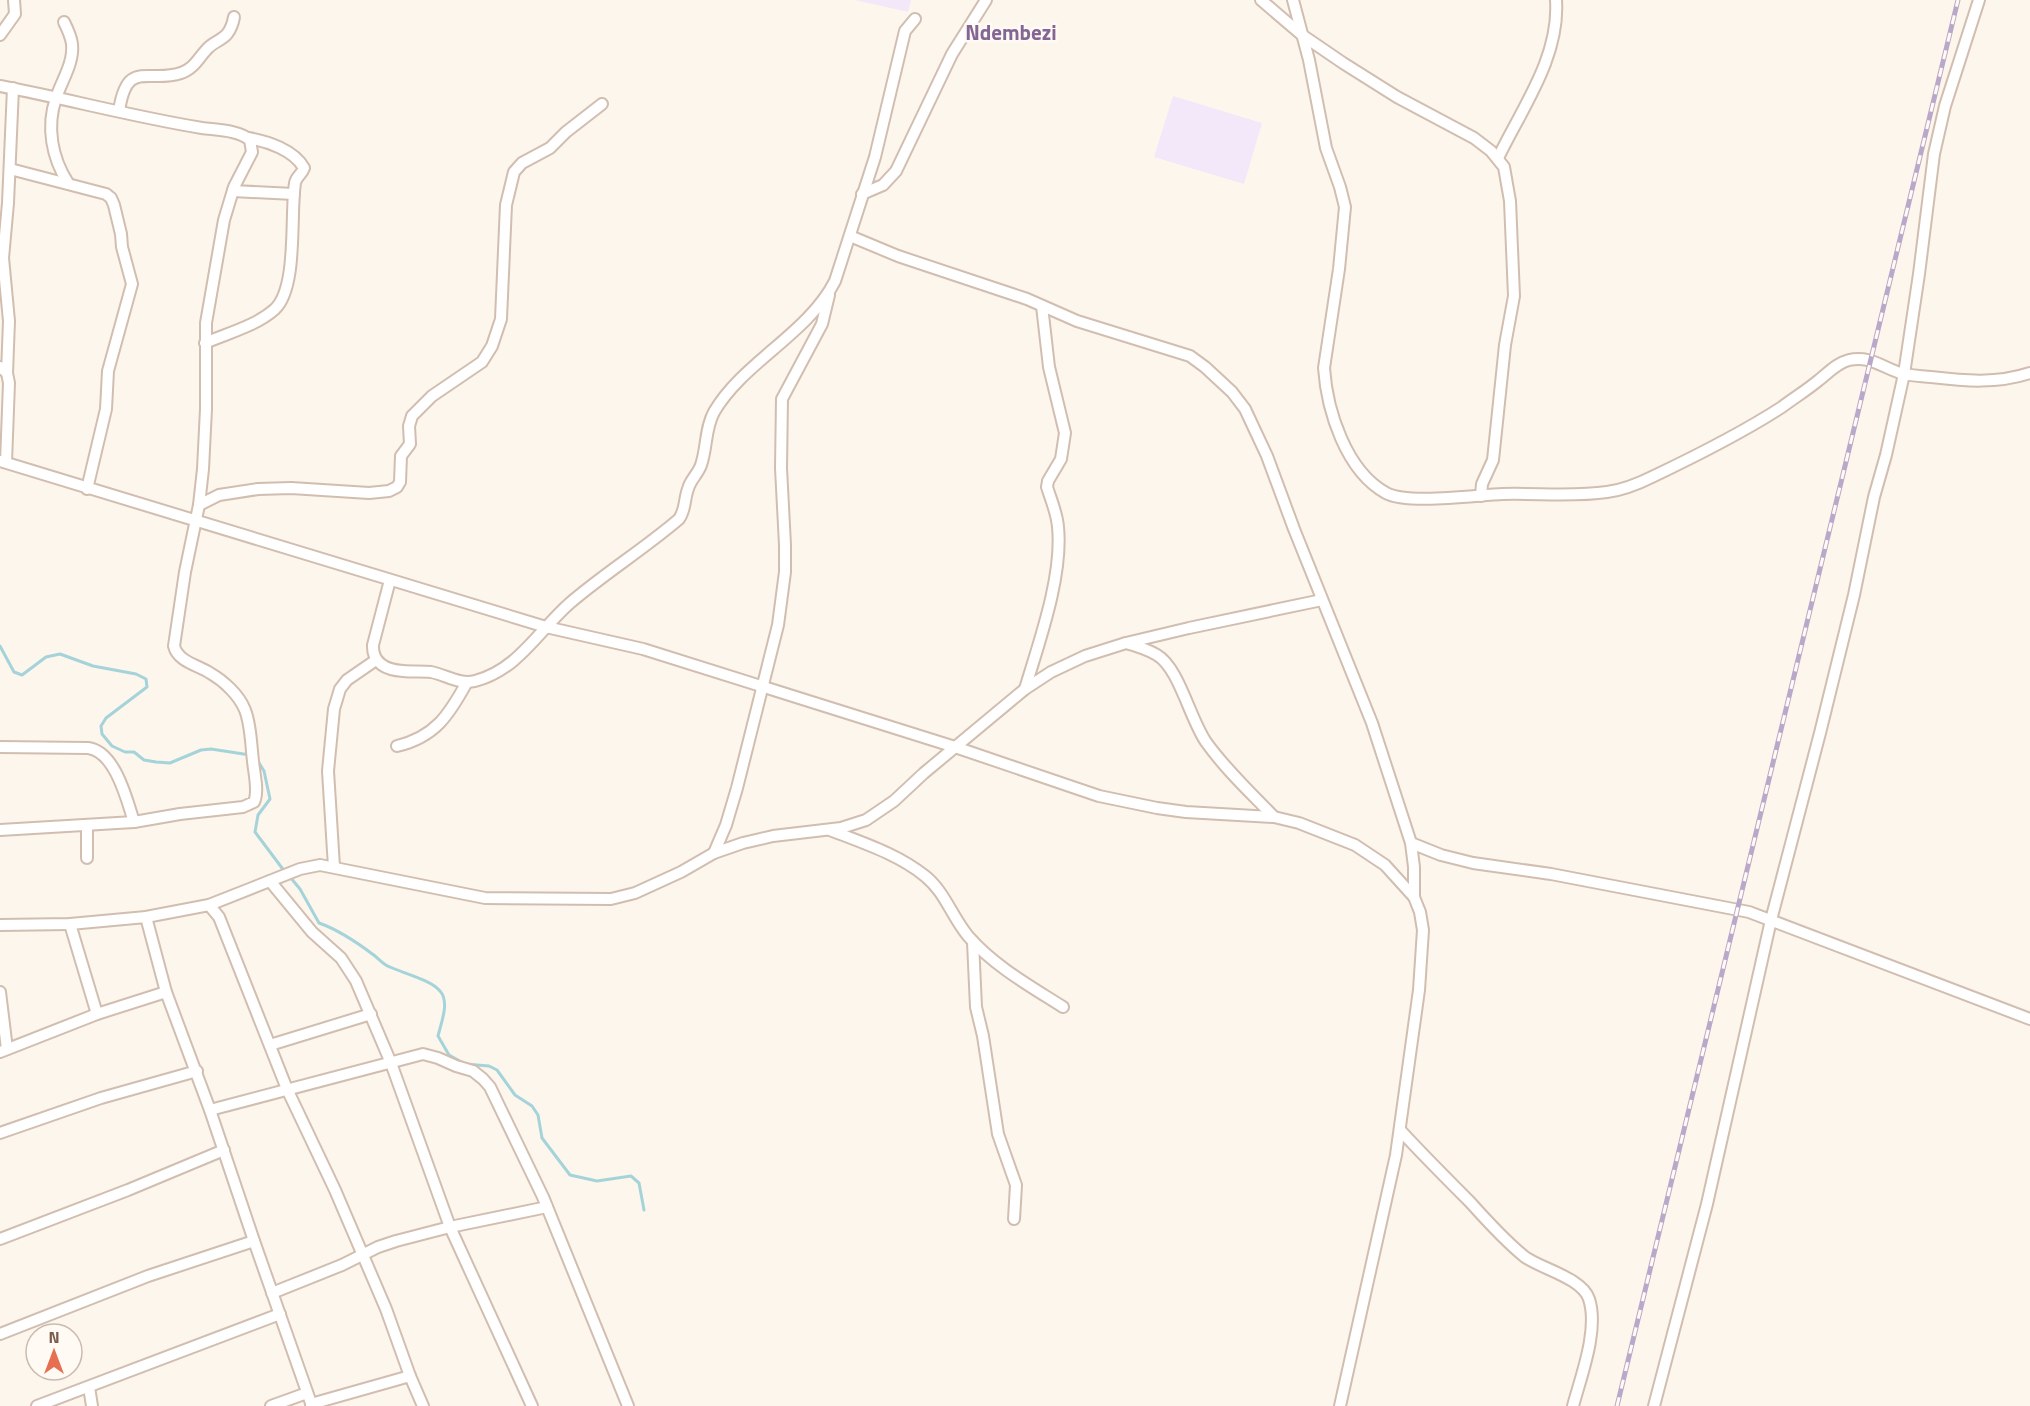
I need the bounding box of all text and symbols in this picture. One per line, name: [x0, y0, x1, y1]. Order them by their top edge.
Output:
district label: Ndembezi: [965, 16, 1057, 48]
north arrow: [24, 1322, 84, 1382]
text: N: [48, 1325, 60, 1349]

